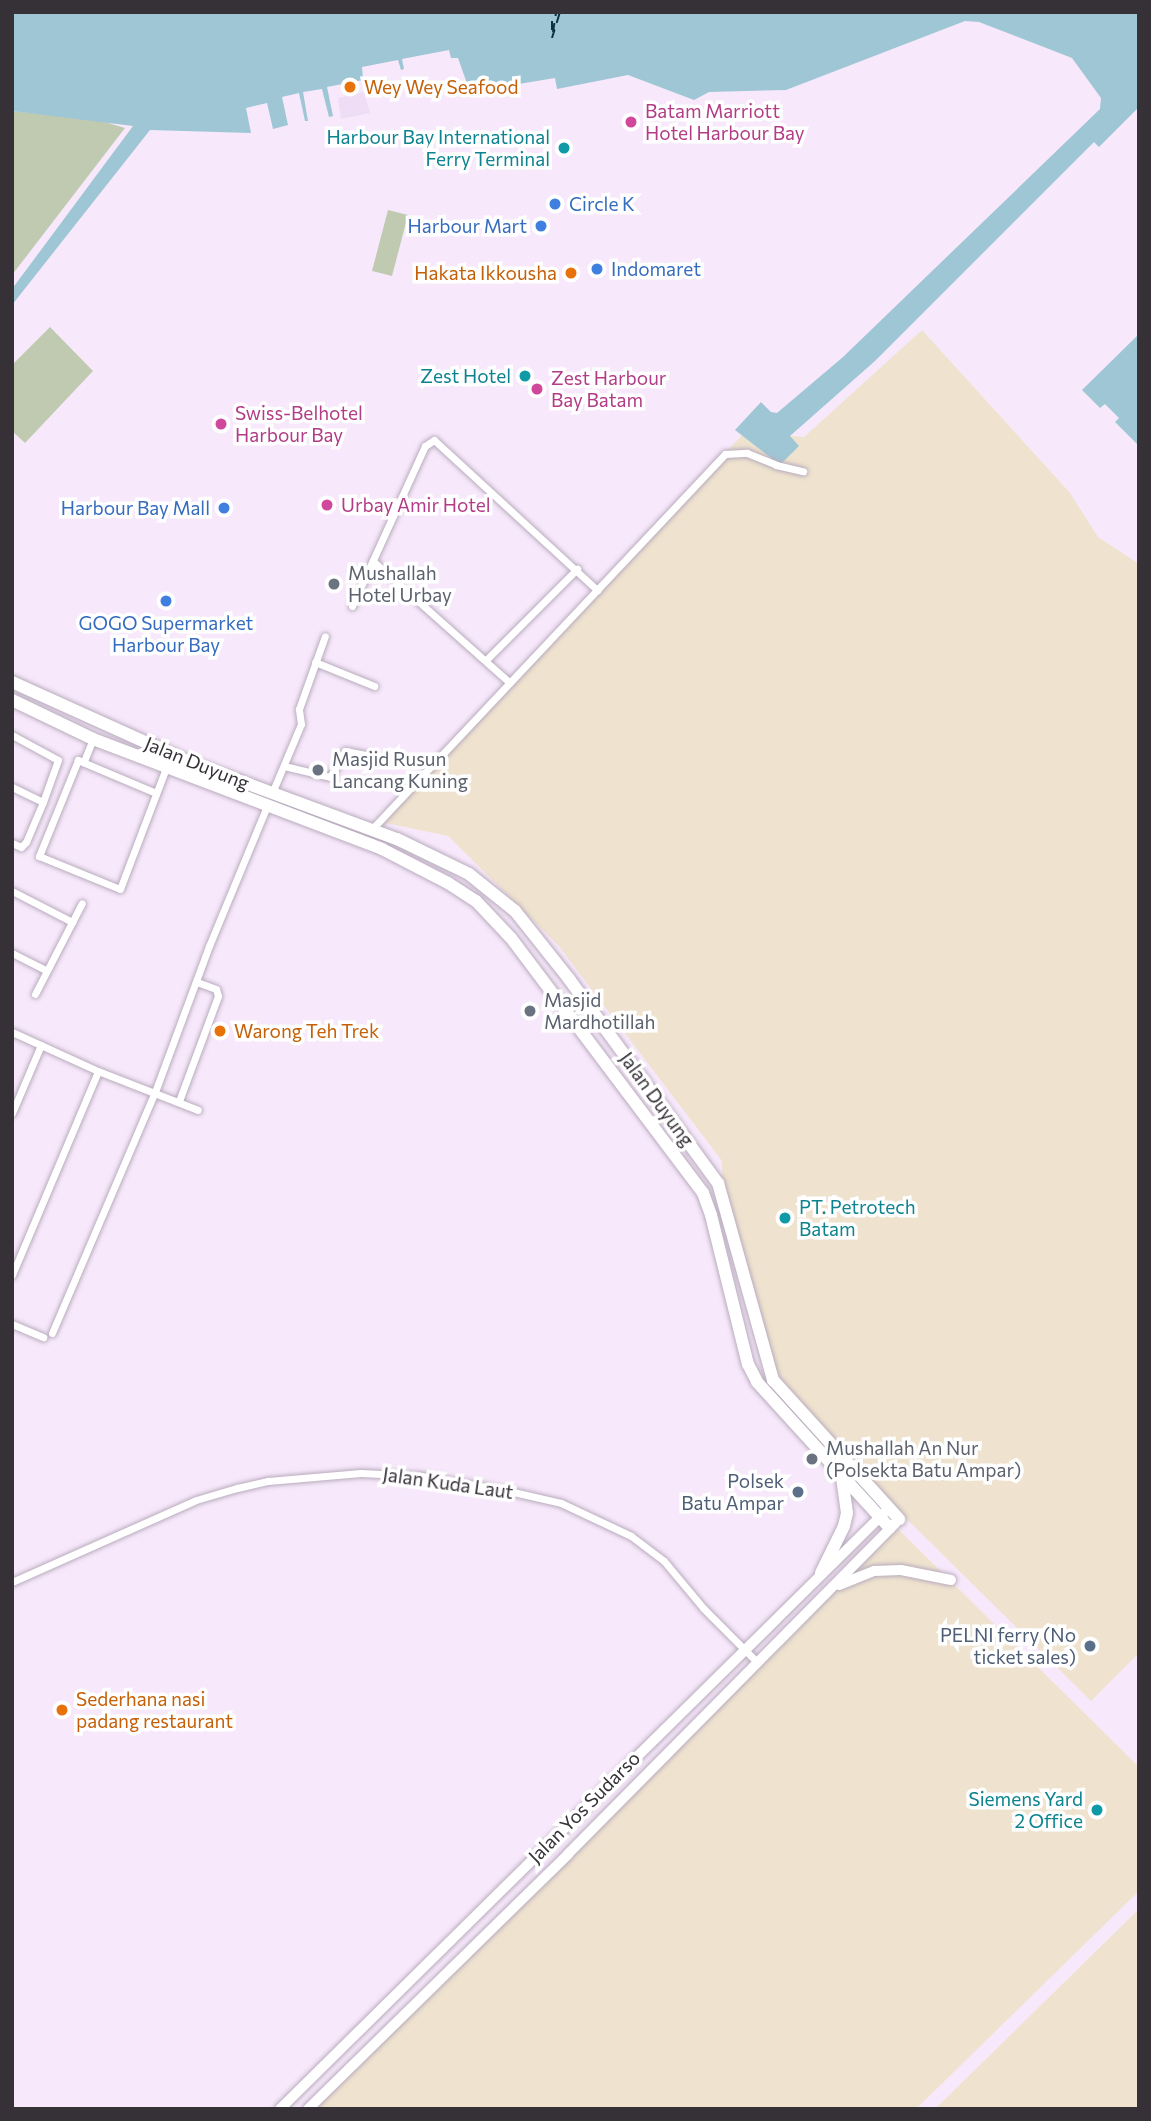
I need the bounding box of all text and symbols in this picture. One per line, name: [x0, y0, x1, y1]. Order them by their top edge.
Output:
place label: Wey Wey Seafood: [364, 76, 518, 98]
marker: Wey Wey Seafood: [342, 79, 358, 95]
place label: Batam Marriott Hotel Harbour Bay: [645, 100, 805, 144]
marker: Batam Marriott Hotel Harbour Bay: [623, 114, 639, 130]
place label: Harbour Bay International Ferry Terminal: [326, 126, 550, 170]
marker: Harbour Bay International Ferry Terminal: [556, 140, 572, 156]
place label: Circle K: [569, 193, 635, 215]
marker: Circle K: [547, 196, 563, 212]
place label: Harbour Mart: [407, 215, 527, 237]
marker: Harbour Mart: [533, 218, 549, 234]
place label: Indomaret: [611, 258, 701, 280]
marker: Indomaret: [589, 261, 605, 277]
place label: Hakata Ikkousha: [414, 262, 557, 284]
marker: Hakata Ikkousha: [563, 265, 579, 281]
place label: Zest Hotel: [420, 365, 511, 387]
place label: Zest Harbour Bay Batam: [551, 367, 666, 411]
marker: Zest Hotel: [517, 368, 533, 384]
marker: Zest Harbour Bay Batam: [529, 381, 545, 397]
place label: Swiss-Belhotel Harbour Bay: [235, 402, 363, 446]
marker: Swiss-Belhotel Harbour Bay: [213, 416, 229, 432]
place label: Urbay Amir Hotel: [341, 494, 491, 516]
place label: Harbour Bay Mall: [61, 497, 210, 519]
marker: Urbay Amir Hotel: [319, 497, 335, 513]
marker: Harbour Bay Mall: [216, 500, 232, 516]
place label: Mushallah Hotel Urbay: [348, 562, 452, 606]
marker: Mushallah Hotel Urbay: [326, 576, 342, 592]
marker: GOGO Supermarket Harbour Bay: [158, 593, 174, 609]
place label: GOGO Supermarket Harbour Bay: [79, 612, 253, 656]
street label: Jalan Duyung: [141, 732, 253, 794]
place label: Masjid Rusun Lancang Kuning: [332, 748, 468, 792]
marker: Masjid Rusun Lancang Kuning: [310, 762, 326, 778]
place label: Masjid Mardhotillah: [544, 989, 655, 1033]
marker: Masjid Mardhotillah: [522, 1003, 538, 1019]
place label: Warong Teh Trek: [234, 1020, 379, 1042]
marker: Warong Teh Trek: [212, 1023, 228, 1039]
street label: Jalan Duyung: [615, 1047, 699, 1151]
place label: PT. Petrotech Batam: [799, 1196, 916, 1240]
marker: PT. Petrotech Batam: [777, 1210, 793, 1226]
place label: Mushallah An Nur (Polsekta Batu Ampar): [826, 1437, 1021, 1481]
marker: Mushallah An Nur (Polsekta Batu Ampar): [804, 1451, 820, 1467]
street label: Jalan Kuda Laut: [381, 1463, 515, 1503]
place label: Polsek Batu Ampar: [681, 1470, 784, 1514]
marker: Polsek Batu Ampar: [790, 1484, 806, 1500]
place label: PELNI ferry (No ticket sales): [940, 1624, 1076, 1668]
marker: PELNI ferry (No ticket sales): [1082, 1638, 1098, 1654]
place label: Sederhana nasi padang restaurant: [76, 1688, 233, 1732]
marker: Sederhana nasi padang restaurant: [54, 1702, 70, 1718]
street label: Jalan Yos Sudarso: [523, 1746, 645, 1868]
place label: Siemens Yard 2 Office: [969, 1788, 1083, 1832]
marker: Siemens Yard 2 Office: [1089, 1802, 1105, 1818]

